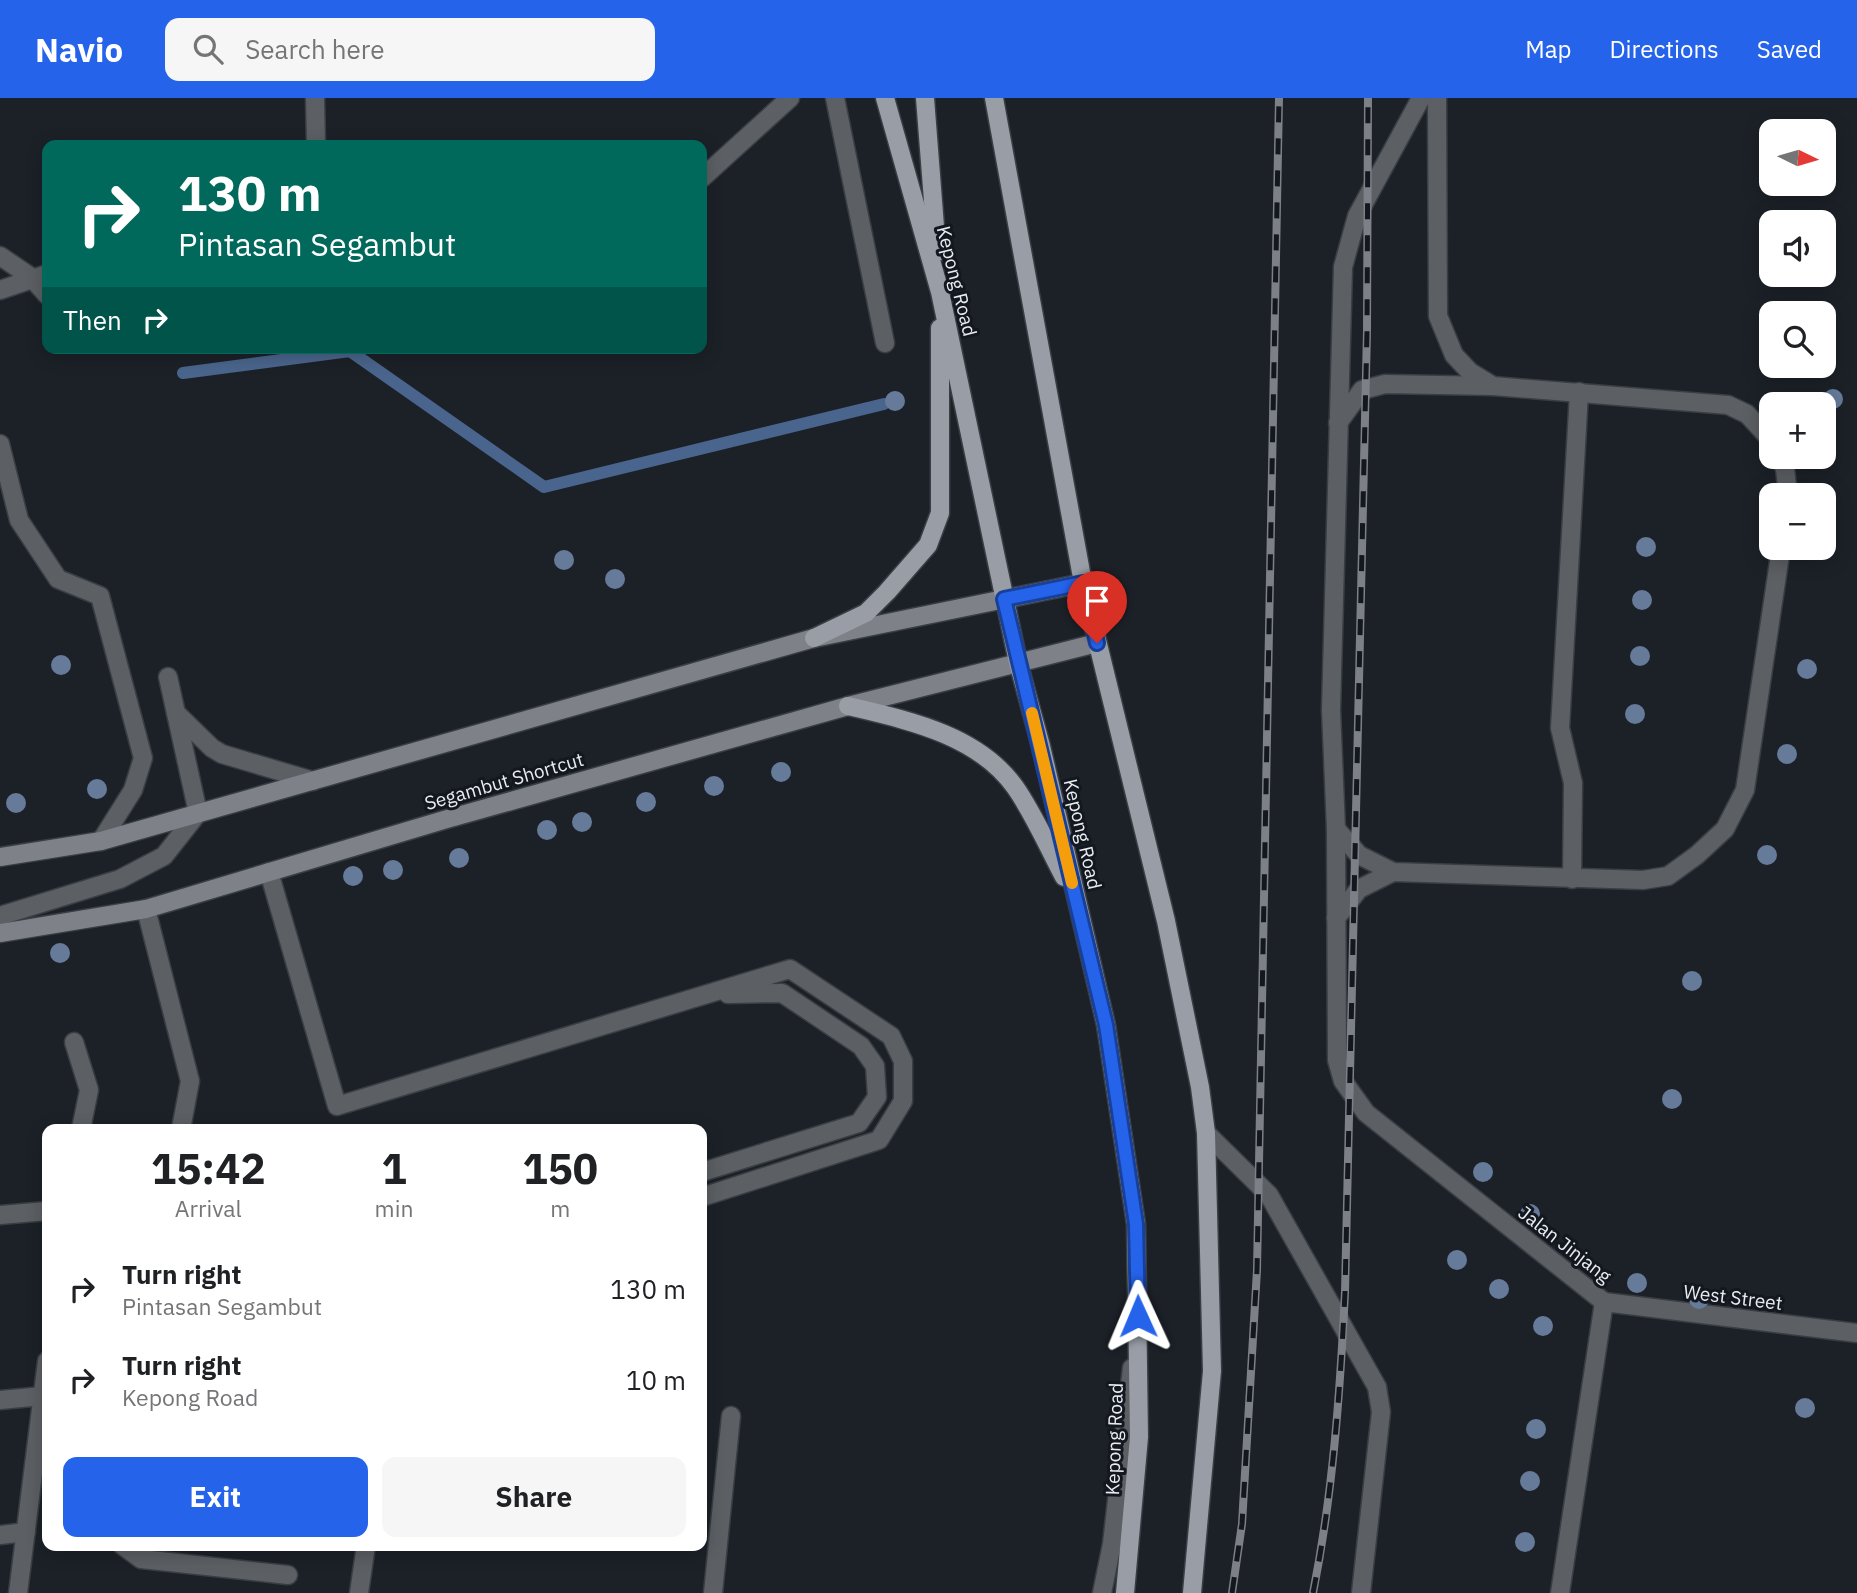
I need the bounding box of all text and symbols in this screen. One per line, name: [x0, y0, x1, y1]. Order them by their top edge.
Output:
search box: [165, 18, 655, 81]
text: Navio: [35, 28, 123, 71]
icon: search: [189, 30, 227, 68]
text: Search here: [245, 32, 385, 66]
text: Map: [1525, 33, 1571, 65]
text: Directions: [1609, 33, 1719, 65]
text: Saved: [1757, 33, 1822, 65]
north arrow: [1759, 119, 1836, 196]
map controls: [1759, 119, 1836, 560]
text: 130 m: [178, 161, 322, 224]
icon: right: [63, 168, 154, 259]
button: sound: [1759, 210, 1836, 287]
text: Pintasan Segambut: [178, 223, 456, 265]
street label: Kepong Road: [932, 223, 982, 339]
icon: right: [136, 301, 174, 339]
button: search: [1759, 301, 1836, 378]
text: Then: [63, 303, 122, 337]
button: +: [1759, 392, 1836, 469]
button: −: [1759, 483, 1836, 560]
pin: [1067, 571, 1127, 643]
icon: arrive: [1078, 582, 1116, 620]
street label: Segambut Shortcut: [422, 747, 586, 815]
street label: Kepong Road: [1059, 776, 1107, 892]
text: 15:42: [151, 1141, 266, 1196]
text: 1: [381, 1141, 407, 1196]
text: 150: [522, 1141, 598, 1196]
text: Arrival: [175, 1193, 242, 1223]
text: min: [375, 1193, 413, 1223]
text: m: [550, 1193, 570, 1223]
street label: Jalan Jinjang: [1514, 1200, 1616, 1288]
text: Turn right: [122, 1257, 241, 1291]
icon: right: [63, 1270, 101, 1308]
text: 130 m: [610, 1272, 686, 1306]
position arrow: [1101, 1279, 1175, 1353]
street label: West Street: [1682, 1279, 1784, 1315]
text: Pintasan Segambut: [122, 1291, 322, 1321]
text: Turn right: [122, 1348, 241, 1382]
icon: right: [63, 1361, 101, 1399]
text: 10 m: [626, 1363, 686, 1397]
text: Kepong Road: [122, 1382, 258, 1412]
street label: Kepong Road: [1100, 1382, 1128, 1496]
button: Exit: [63, 1457, 368, 1537]
button: Share: [382, 1457, 686, 1537]

